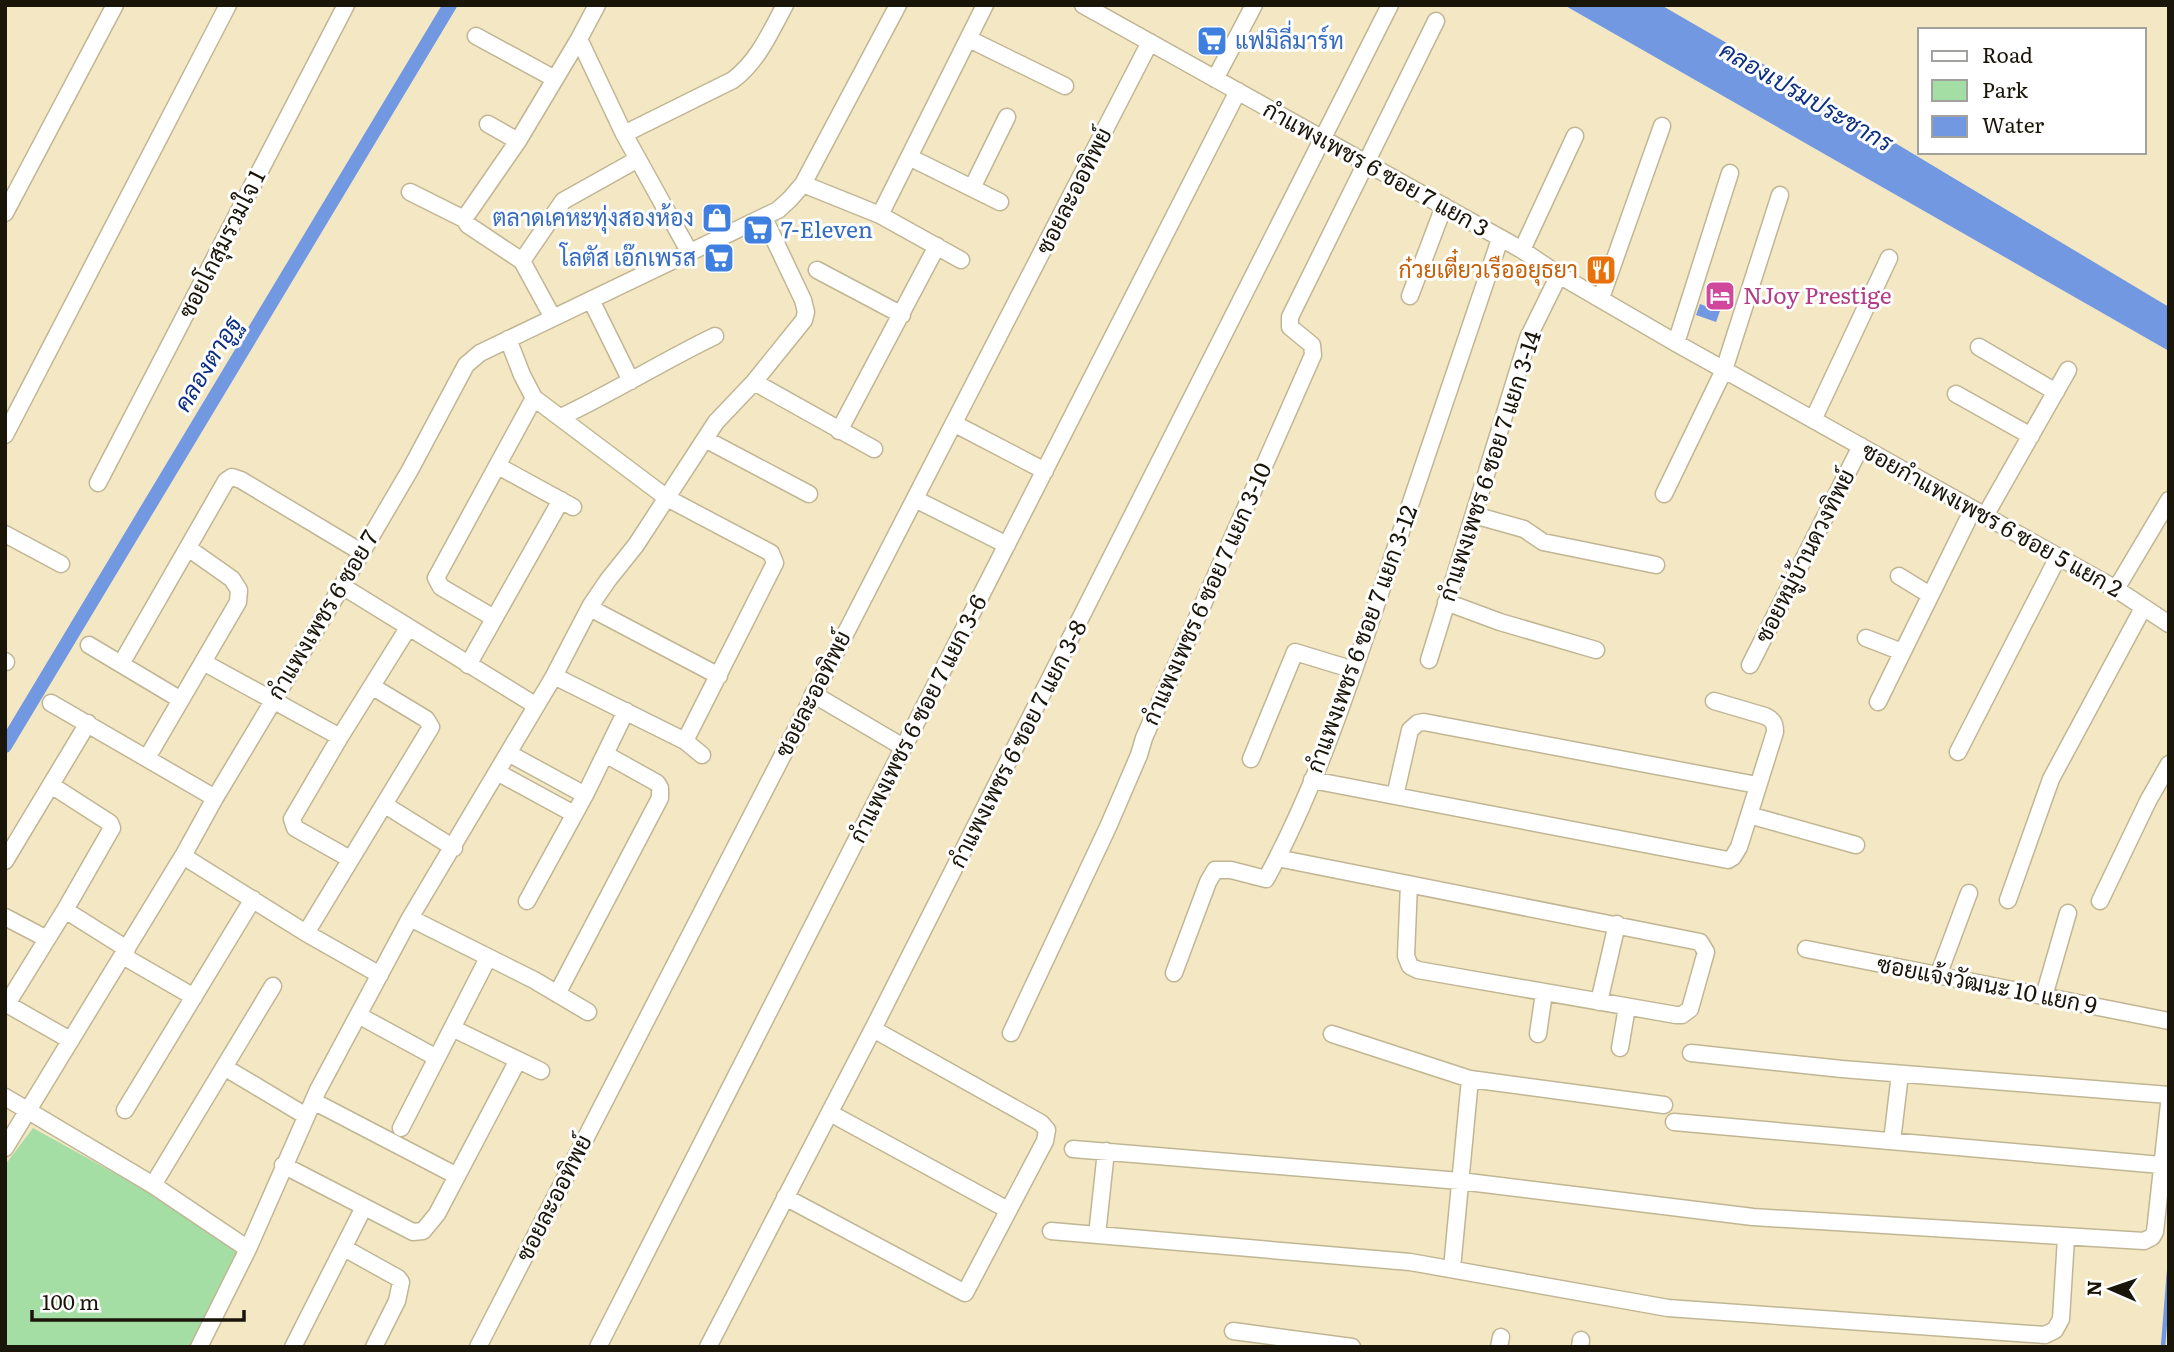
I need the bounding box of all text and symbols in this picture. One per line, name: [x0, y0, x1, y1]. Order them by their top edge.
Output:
place label: แฟมิลี่มาร์ท: [1235, 20, 1344, 56]
supermarket icon: แฟมิลี่มาร์ท: [1195, 24, 1229, 58]
legend: [1918, 28, 2146, 154]
water label: คลองเปรมประชากร: [1714, 31, 1901, 159]
text: Road: [1982, 38, 2033, 69]
text: Park: [1982, 73, 2028, 104]
street label: กำแพงเพชร 6 ซอย 7 แยก 3: [1258, 91, 1496, 244]
text: Water: [1982, 108, 2044, 139]
street label: ซอยละออทิพย์: [1026, 121, 1119, 259]
street label: ซอยโกสุมรวมใจ 1: [168, 163, 273, 324]
place label: ตลาดเคหะทุ่งสองห้อง: [493, 199, 694, 234]
shop icon: ตลาดเคหะทุ่งสองห้อง: [700, 201, 734, 235]
place label: 7-Eleven: [781, 211, 873, 245]
supermarket icon: 7-Eleven: [741, 213, 775, 247]
place label: โลตัส เอ๊กเพรส: [558, 239, 696, 273]
supermarket icon: โลตัส เอ๊กเพรส: [702, 241, 736, 275]
place label: ก๋วยเตี๋ยวเรืออยุธยา: [1399, 248, 1578, 286]
restaurant icon: ก๋วยเตี๋ยวเรืออยุธยา: [1584, 253, 1618, 287]
place label: NJoy Prestige: [1743, 277, 1892, 311]
hotel icon: NJoy Prestige: [1703, 279, 1737, 313]
water label: คลองตาอูฐ: [163, 307, 251, 418]
street label: กำแพงเพชร 6 ซอย 7 แยก 3-14: [1428, 325, 1548, 605]
street label: ซอยกำแพงเพชร 6 ซอย 5 แยก 2: [1856, 432, 2130, 604]
street label: กำแพงเพชร 6 ซอย 7 แยก 3-10: [1132, 456, 1279, 730]
street label: ซอยหมู่บ้านดวงทิพย์: [1745, 462, 1863, 649]
street label: กำแพงเพชร 6 ซอย 7 แยก 3-12: [1296, 500, 1424, 777]
street label: กำแพงเพชร 6 ซอย 7: [257, 523, 386, 705]
street label: กำแพงเพชร 6 ซอย 7 แยก 3-6: [839, 588, 994, 848]
street label: กำแพงเพชร 6 ซอย 7 แยก 3-8: [939, 613, 1094, 873]
street label: ซอยละออทิพย์: [765, 624, 858, 762]
street label: ซอยแจ้งวัฒนะ 10 แยก 9: [1874, 945, 2100, 1021]
street label: ซอยละออทิพย์: [506, 1128, 599, 1266]
north arrow: [2076, 1254, 2146, 1324]
scale bar: [32, 1278, 243, 1322]
text: N: [2079, 1280, 2107, 1297]
text: 100 m: [42, 1285, 99, 1316]

